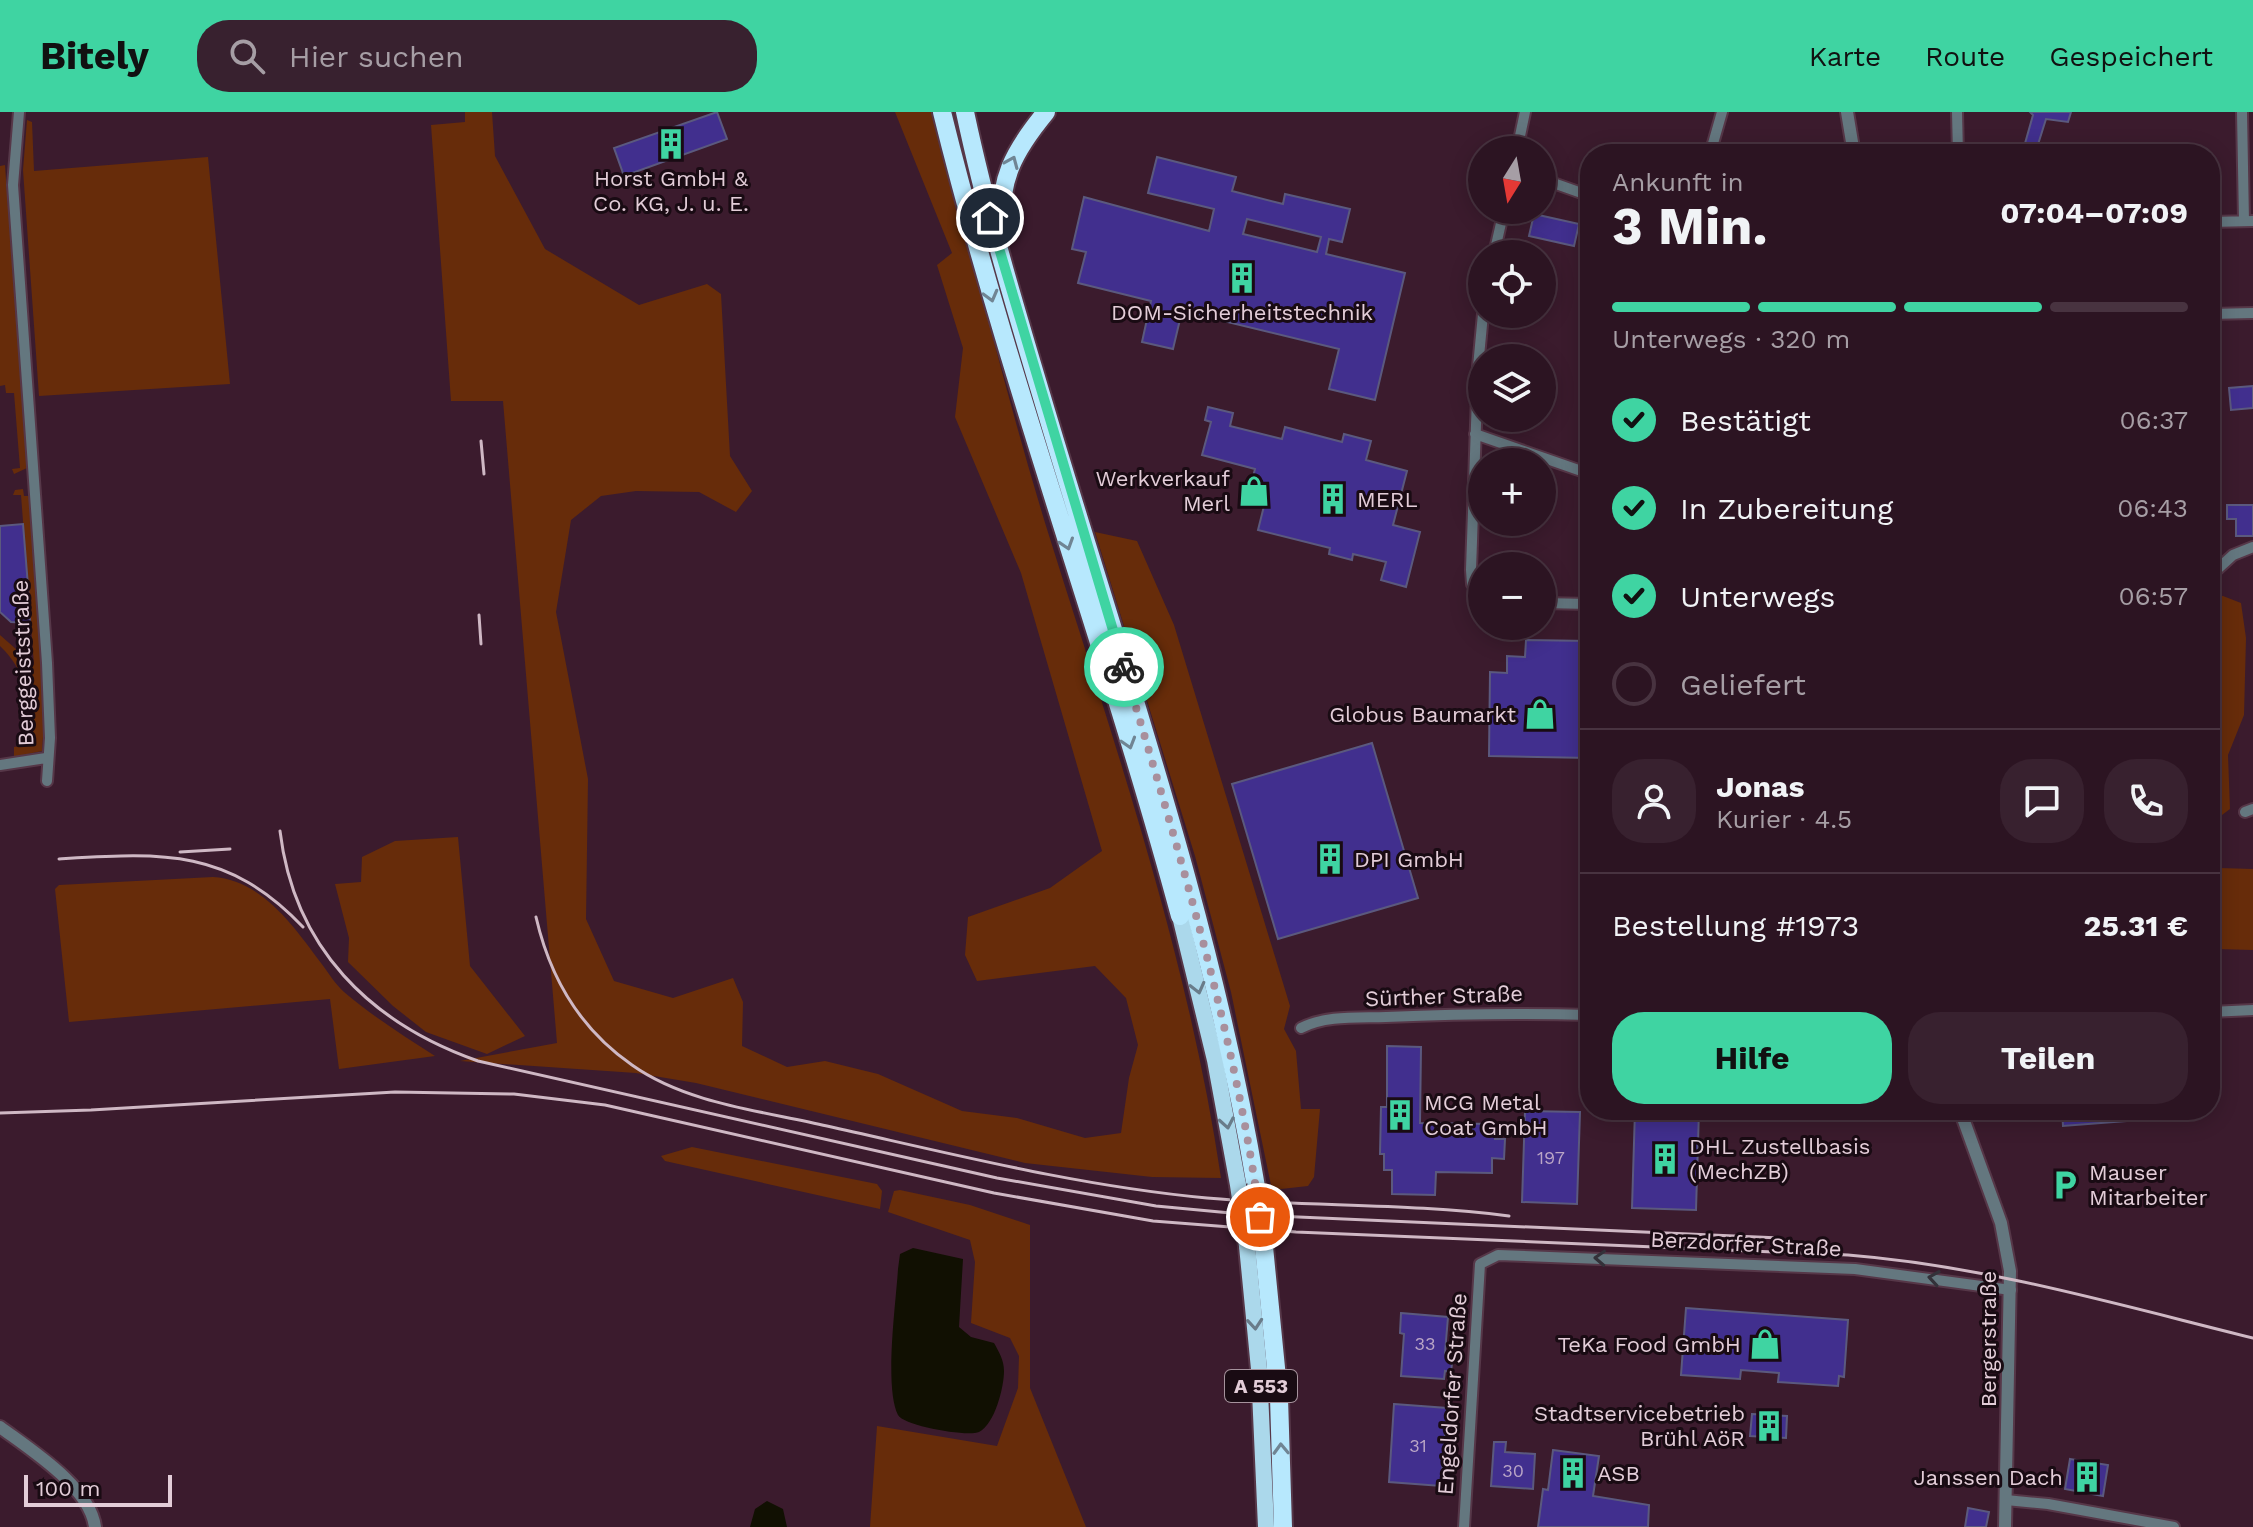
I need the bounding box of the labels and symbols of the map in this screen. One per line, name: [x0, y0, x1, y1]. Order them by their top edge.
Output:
building icon: Horst GmbH & Co. KG, J. u. E.: [654, 127, 688, 161]
north arrow: [1468, 136, 1556, 224]
one-way arrow: [1002, 156, 1018, 171]
place label: Horst GmbH & Co. KG, J. u. E.: [593, 166, 749, 216]
pin: [956, 184, 1024, 252]
building icon: DOM-Sicherheitstechnik: [1225, 261, 1259, 295]
one-way arrow: [982, 288, 998, 302]
place label: DOM-Sicherheitstechnik: [1111, 300, 1373, 325]
place label: Werkverkauf Merl: [1095, 466, 1230, 516]
shop icon: Werkverkauf Merl: [1237, 474, 1271, 508]
building icon: MERL: [1316, 482, 1350, 516]
place label: MERL: [1357, 487, 1418, 512]
one-way arrow: [1057, 537, 1073, 551]
street label: Berggeiststraße: [8, 579, 38, 747]
courier: [1084, 627, 1164, 707]
shop icon: Globus Baumarkt: [1523, 697, 1557, 731]
place label: Globus Baumarkt: [1329, 702, 1516, 727]
one-way arrow: [1120, 735, 1136, 749]
building icon: DPI GmbH: [1313, 842, 1347, 876]
place label: DPI GmbH: [1354, 847, 1464, 872]
one-way arrow: [1189, 981, 1206, 994]
street label: Sürther Straße: [1365, 981, 1523, 1011]
place label: MCG Metal Coat GmbH: [1424, 1090, 1548, 1140]
building icon: MCG Metal Coat GmbH: [1383, 1098, 1417, 1132]
one-way arrow: [1218, 1116, 1235, 1129]
place label: DHL Zustellbasis (MechZB): [1689, 1134, 1870, 1184]
building icon: DHL Zustellbasis (MechZB): [1648, 1142, 1682, 1176]
house number: 197: [1537, 1147, 1565, 1168]
place label: Mauser Mitarbeiter: [2089, 1160, 2208, 1210]
parking icon: Mauser Mitarbeiter: [2048, 1168, 2082, 1202]
pin: [1226, 1183, 1294, 1251]
street label: Berzdorfer Straße: [1650, 1227, 1842, 1261]
one-way arrow: [1593, 1249, 1606, 1266]
one-way arrow: [1927, 1270, 1941, 1287]
street label: Bergerstraße: [1976, 1271, 2001, 1407]
street label: Engeldorfer Straße: [1432, 1292, 1472, 1496]
one-way arrow: [1247, 1318, 1264, 1331]
shop icon: TeKa Food GmbH: [1748, 1327, 1782, 1361]
place label: TeKa Food GmbH: [1557, 1332, 1741, 1357]
house number: 33: [1415, 1333, 1436, 1354]
road number: A 553: [1225, 1370, 1297, 1402]
place label: Stadtservicebetrieb Brühl AöR: [1534, 1401, 1745, 1451]
building icon: Stadtservicebetrieb Brühl AöR: [1752, 1409, 1786, 1443]
house number: 31: [1409, 1435, 1427, 1456]
one-way arrow: [1272, 1442, 1289, 1455]
building icon: ASB: [1556, 1456, 1590, 1490]
house number: 30: [1502, 1460, 1524, 1481]
building icon: Janssen Dach: [2070, 1460, 2104, 1494]
place label: ASB: [1597, 1461, 1640, 1486]
place label: Janssen Dach: [1914, 1465, 2063, 1490]
scale bar: [24, 1471, 172, 1507]

